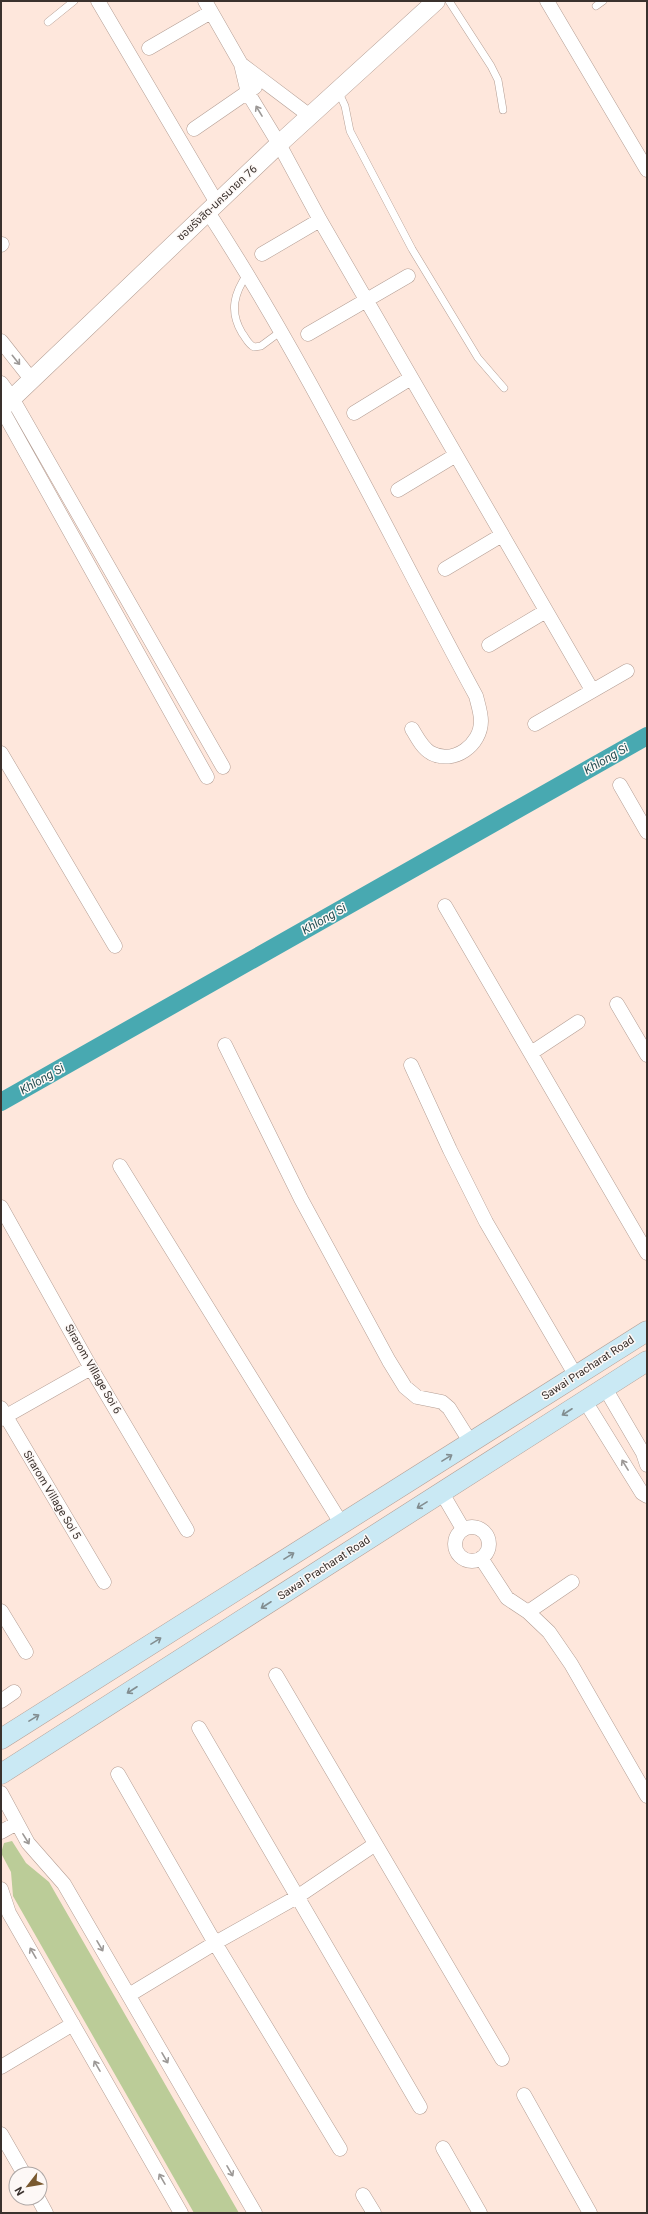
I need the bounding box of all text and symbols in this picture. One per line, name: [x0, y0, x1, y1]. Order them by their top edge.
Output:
one-way arrow: [255, 105, 263, 117]
street label: ซอยรังสิต-นครนายก 76: [174, 162, 260, 244]
one-way arrow: [11, 355, 20, 366]
water label: Khlong Si: [581, 741, 631, 777]
water label: Khlong Si: [299, 901, 349, 937]
water label: Khlong Si: [17, 1061, 67, 1097]
street label: Sirarom Village Soi 6: [62, 1322, 124, 1416]
street label: Sawai Pracharat Road: [539, 1333, 637, 1403]
one-way arrow: [561, 1409, 573, 1417]
street label: Sirarom Village Soi 5: [20, 1448, 84, 1542]
one-way arrow: [441, 1454, 452, 1462]
one-way arrow: [620, 1459, 628, 1471]
one-way arrow: [417, 1501, 428, 1510]
street label: Sawai Pracharat Road: [275, 1533, 373, 1603]
one-way arrow: [283, 1552, 294, 1560]
one-way arrow: [260, 1602, 272, 1610]
one-way arrow: [150, 1636, 161, 1645]
one-way arrow: [126, 1687, 138, 1695]
one-way arrow: [28, 1714, 39, 1722]
one-way arrow: [23, 1833, 31, 1845]
one-way arrow: [96, 1940, 104, 1951]
one-way arrow: [28, 1948, 36, 1960]
one-way arrow: [162, 2052, 170, 2064]
one-way arrow: [93, 2060, 101, 2072]
one-way arrow: [227, 2165, 235, 2177]
north arrow: [8, 2166, 48, 2206]
one-way arrow: [157, 2173, 165, 2185]
text: N: [12, 2184, 27, 2198]

